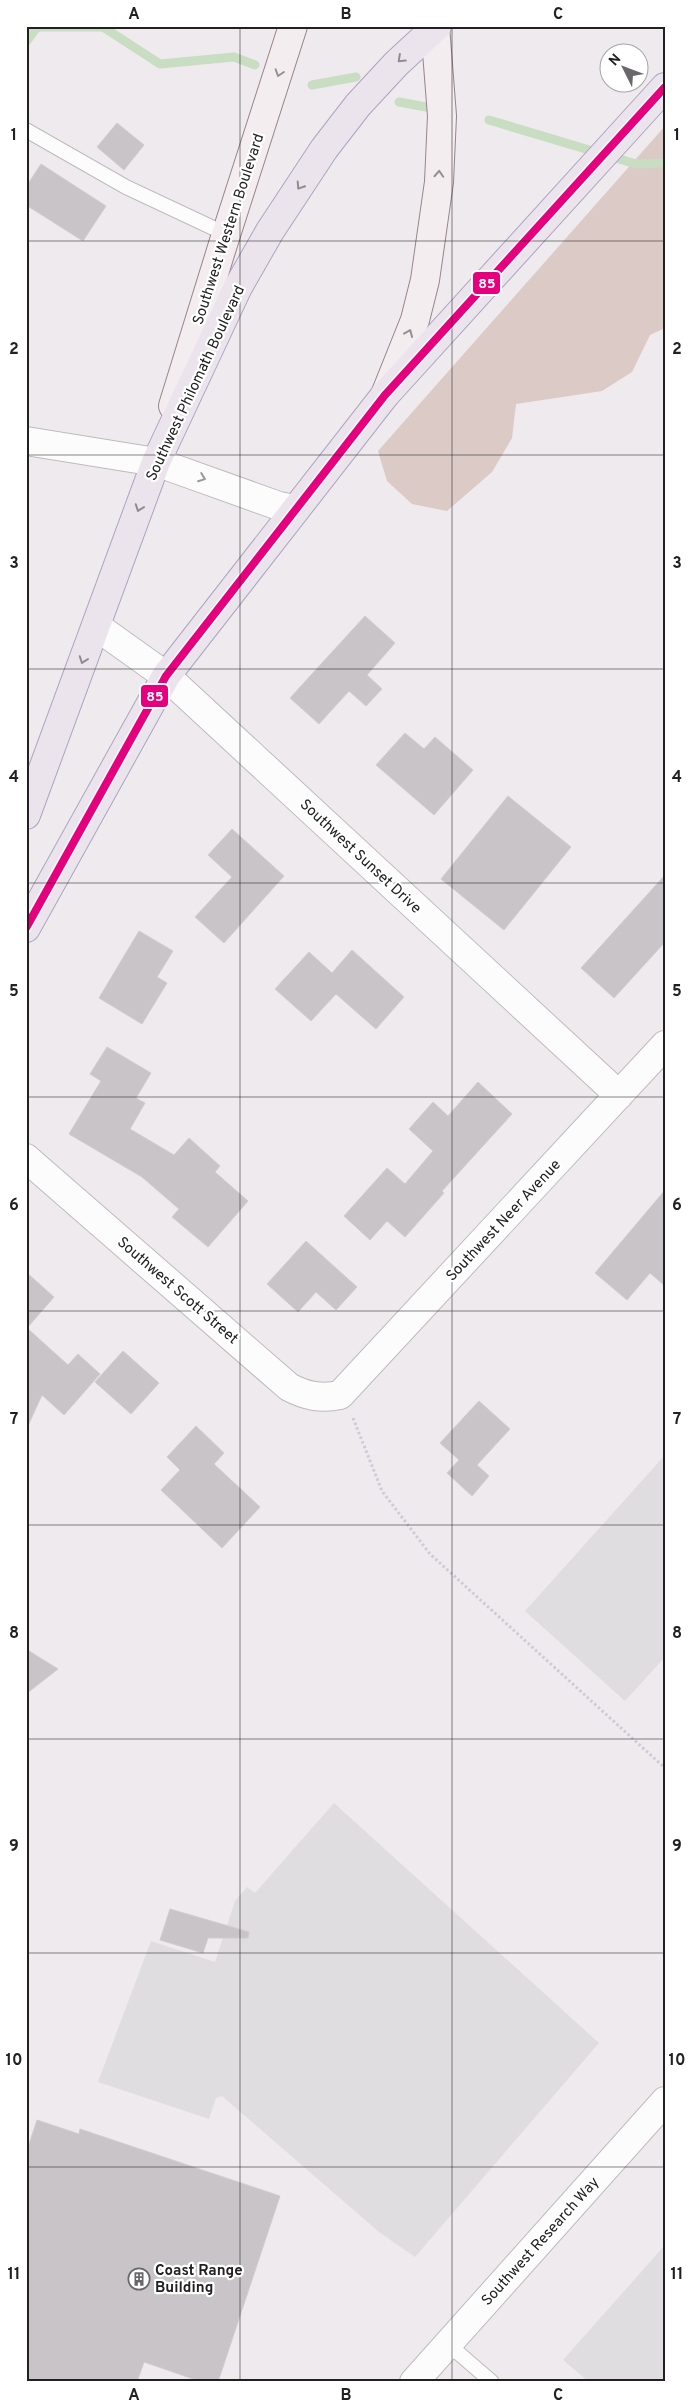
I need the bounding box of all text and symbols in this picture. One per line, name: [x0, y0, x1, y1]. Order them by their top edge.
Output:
text: A: [128, 5, 140, 25]
text: B: [340, 5, 352, 25]
text: C: [553, 5, 563, 25]
north arrow: [598, 42, 648, 92]
text: N: [606, 51, 625, 70]
one-way arrow: [397, 53, 406, 62]
one-way arrow: [274, 68, 284, 76]
text: 1: [11, 126, 17, 146]
text: 1: [674, 126, 680, 146]
street label: Southwest Western Boulevard: [190, 131, 269, 327]
one-way arrow: [433, 170, 444, 178]
one-way arrow: [297, 180, 306, 190]
line badge: 85: [472, 271, 501, 295]
text: 85: [478, 276, 496, 293]
street label: Southwest Philomath Boulevard: [143, 283, 250, 484]
one-way arrow: [403, 329, 414, 338]
text: 2: [9, 340, 19, 360]
text: 2: [672, 340, 682, 360]
one-way arrow: [197, 472, 206, 482]
one-way arrow: [135, 503, 145, 511]
text: 3: [9, 554, 19, 574]
text: 3: [672, 554, 682, 574]
one-way arrow: [79, 655, 89, 664]
line badge: 85: [140, 684, 169, 708]
text: 85: [146, 689, 164, 706]
text: 4: [9, 768, 19, 788]
text: 4: [672, 768, 682, 788]
street label: Southwest Sunset Drive: [295, 796, 425, 918]
text: 5: [9, 982, 19, 1002]
text: 5: [672, 982, 682, 1002]
street label: Southwest Neer Avenue: [443, 1156, 566, 1286]
text: 6: [9, 1196, 19, 1216]
text: 6: [672, 1196, 682, 1216]
street label: Southwest Scott Street: [113, 1233, 241, 1349]
text: 7: [10, 1410, 18, 1430]
text: 7: [673, 1410, 681, 1430]
text: 8: [9, 1624, 19, 1644]
text: 8: [672, 1624, 682, 1644]
text: 9: [9, 1837, 19, 1857]
text: 9: [672, 1837, 682, 1857]
text: 10: [6, 2051, 22, 2071]
text: 10: [669, 2051, 685, 2071]
street label: Southwest Research Way: [478, 2174, 604, 2310]
place label: Coast Range Building: [155, 2262, 242, 2298]
text: 11: [8, 2265, 20, 2285]
text: 11: [671, 2265, 683, 2285]
building icon: Coast Range Building: [127, 2267, 151, 2291]
text: A: [128, 2386, 140, 2406]
text: B: [340, 2386, 352, 2406]
text: C: [553, 2386, 563, 2406]

